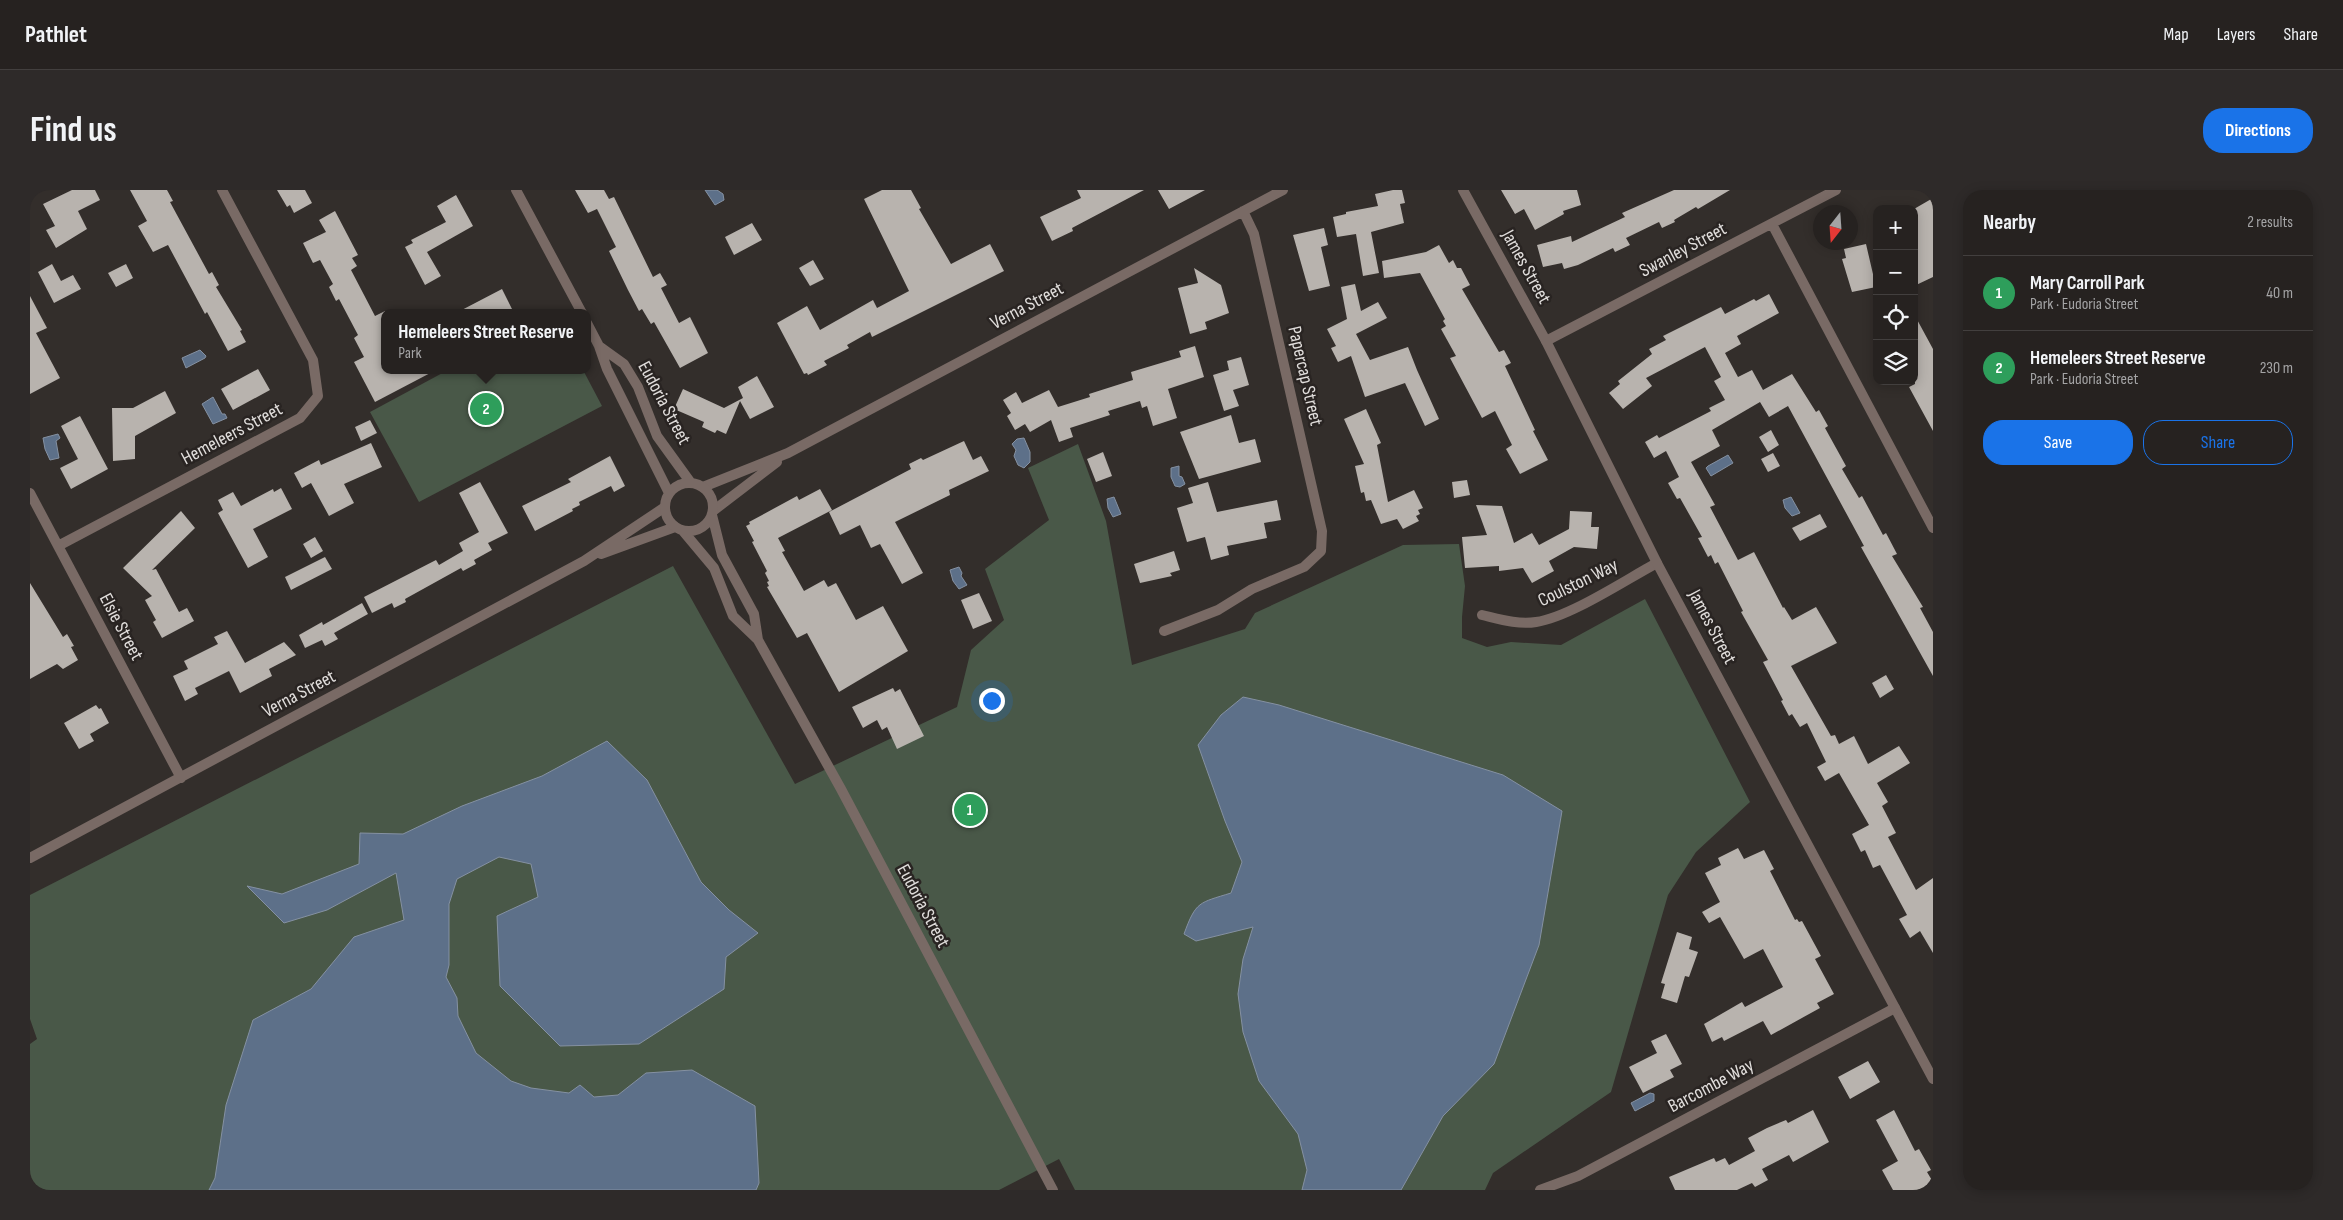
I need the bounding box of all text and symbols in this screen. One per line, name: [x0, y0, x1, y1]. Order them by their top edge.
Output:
text: Pathlet: [25, 20, 87, 49]
text: Map: [2164, 24, 2189, 45]
text: Layers: [2217, 24, 2256, 45]
text: Share: [2284, 24, 2318, 45]
button: Directions: [2203, 108, 2313, 153]
text: Find us: [30, 109, 117, 152]
north arrow: [1813, 205, 1858, 250]
map controls: [1873, 205, 1918, 385]
button: +: [1873, 205, 1918, 250]
text: Nearby: [1983, 210, 2036, 235]
text: 2 results: [2247, 213, 2293, 232]
street label: Swanley Street: [1635, 217, 1731, 283]
street label: James Street: [1496, 225, 1556, 308]
button: −: [1873, 250, 1918, 295]
text: Mary Carroll Park: [2030, 272, 2145, 295]
street label: Verna Street: [986, 277, 1068, 335]
text: 1: [1996, 284, 2002, 303]
text: 40 m: [2266, 284, 2293, 303]
button: locate: [1873, 295, 1918, 340]
text: Park · Eudoria Street: [2030, 295, 2138, 314]
popup: [381, 309, 591, 374]
text: Hemeleers Street Reserve: [398, 321, 574, 344]
street label: Papercap Street: [1282, 324, 1328, 428]
button: layers: [1873, 340, 1918, 385]
text: Park: [398, 344, 422, 363]
text: Hemeleers Street Reserve: [2030, 347, 2206, 370]
street label: Eudoria Street: [632, 357, 696, 449]
text: 2: [1995, 359, 2003, 378]
text: 230 m: [2260, 359, 2293, 378]
text: Park · Eudoria Street: [2030, 370, 2138, 389]
pin: 2: [470, 390, 502, 428]
street label: Hemeleers Street: [178, 398, 287, 470]
button: Save: [1983, 420, 2133, 465]
button: Share: [2143, 420, 2293, 465]
street label: Coulston Way: [1534, 553, 1622, 612]
street label: James Street: [1682, 585, 1741, 668]
street label: Elsie Street: [94, 590, 148, 665]
street label: Verna Street: [258, 665, 340, 723]
your location: [979, 688, 1005, 714]
pin: 1: [954, 791, 986, 829]
street label: Eudoria Street: [891, 860, 955, 952]
street label: Barcombe Way: [1664, 1054, 1758, 1118]

